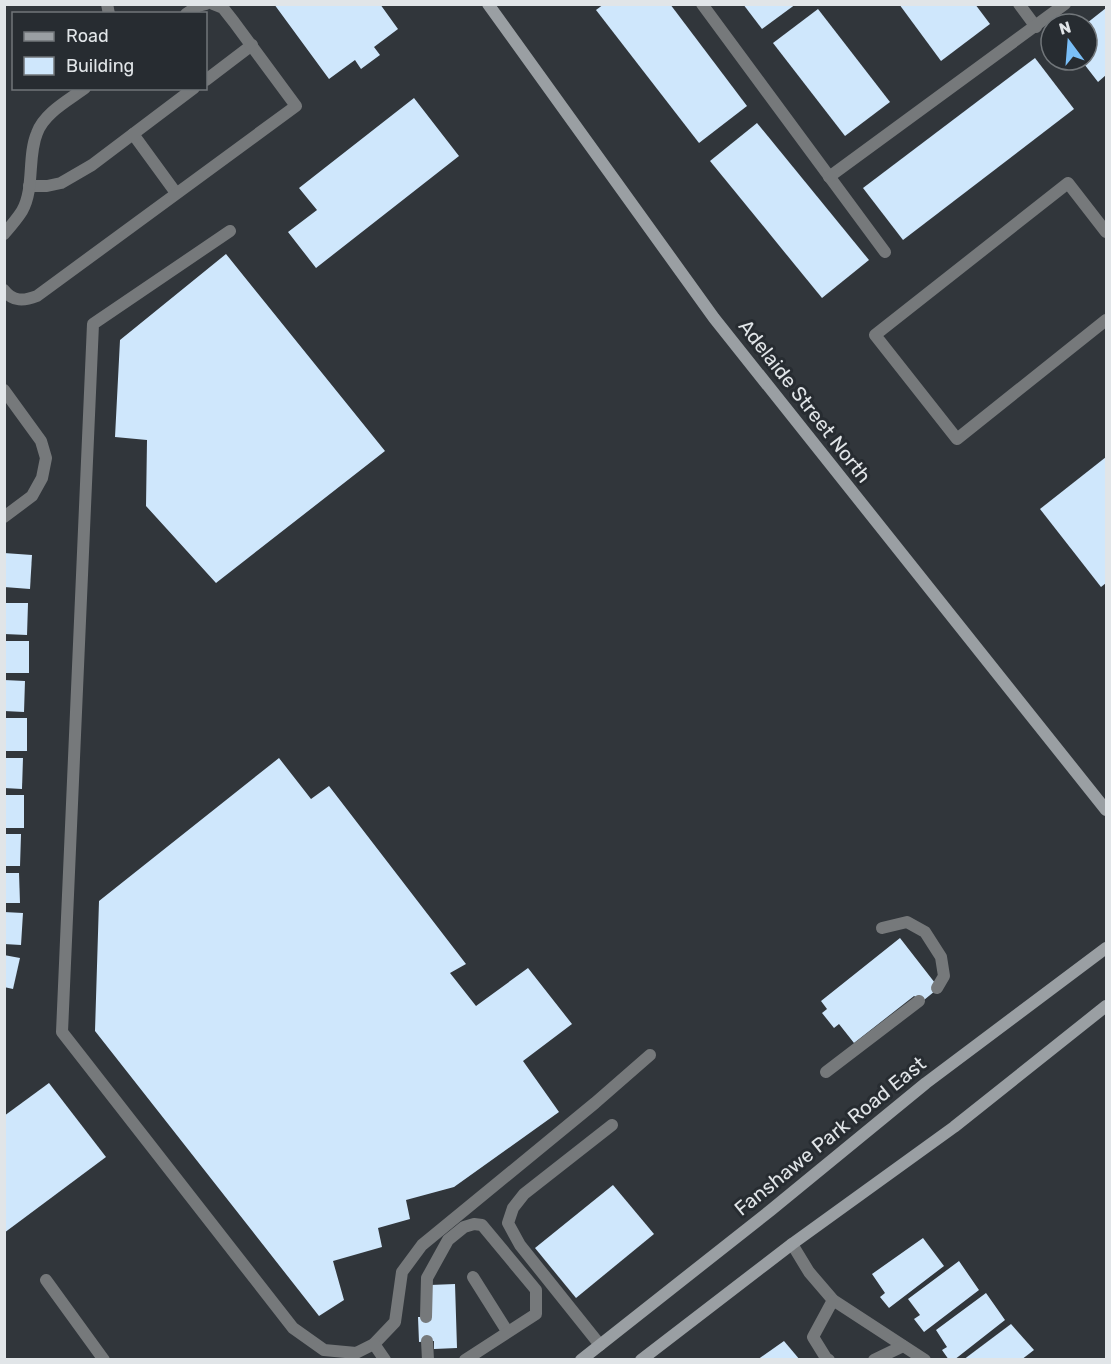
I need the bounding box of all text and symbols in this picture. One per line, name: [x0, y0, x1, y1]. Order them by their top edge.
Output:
legend: [12, 12, 207, 90]
north arrow: [1039, 12, 1099, 72]
text: N: [1057, 17, 1073, 39]
text: Road: [66, 25, 109, 47]
text: Building: [66, 55, 134, 77]
street label: Adelaide Street North: [734, 314, 876, 488]
street label: Fanshawe Park Road East: [729, 1051, 931, 1221]

